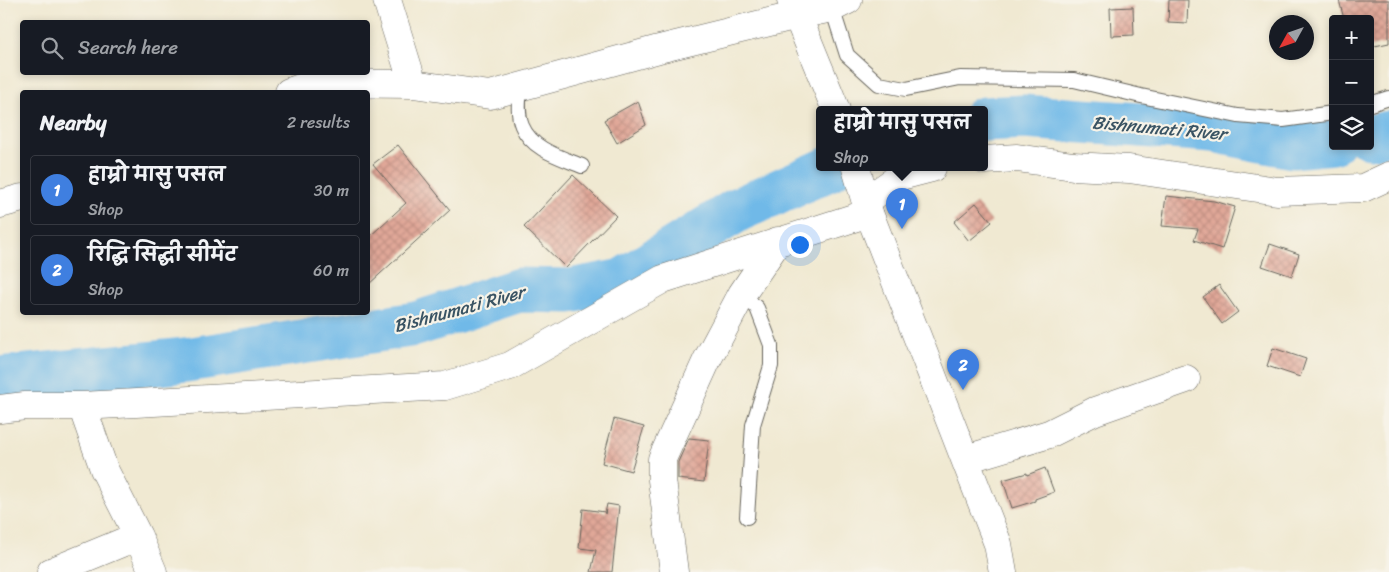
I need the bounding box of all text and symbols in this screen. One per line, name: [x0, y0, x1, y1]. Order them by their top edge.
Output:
north arrow: [1269, 15, 1314, 60]
map controls: [1329, 15, 1374, 150]
button: +: [1329, 15, 1374, 60]
search box: [20, 20, 370, 75]
text: Search here: [78, 31, 178, 64]
icon: search: [38, 34, 66, 62]
button: −: [1329, 60, 1374, 105]
text: Nearby: [40, 104, 106, 142]
button: layers: [1329, 105, 1374, 150]
popup: [816, 106, 988, 171]
text: हाम्रो मासु पसल: [833, 106, 971, 139]
water label: Bishnumati River: [1091, 106, 1231, 150]
text: 2 results: [287, 108, 350, 137]
text: Shop: [833, 143, 868, 172]
text: हाम्रो मासु पसल: [88, 158, 225, 191]
text: 1: [54, 176, 60, 205]
text: 30 m: [314, 176, 349, 205]
pin: 1: [886, 188, 918, 229]
text: Shop: [88, 195, 123, 224]
your location: [787, 232, 813, 258]
text: रिद्धि सिद्धी सीमेंट: [88, 238, 237, 271]
text: 2: [52, 256, 62, 285]
text: 60 m: [313, 256, 349, 285]
text: Shop: [88, 275, 123, 304]
water label: Bishnumati River: [390, 275, 531, 342]
pin: 2: [947, 349, 979, 390]

